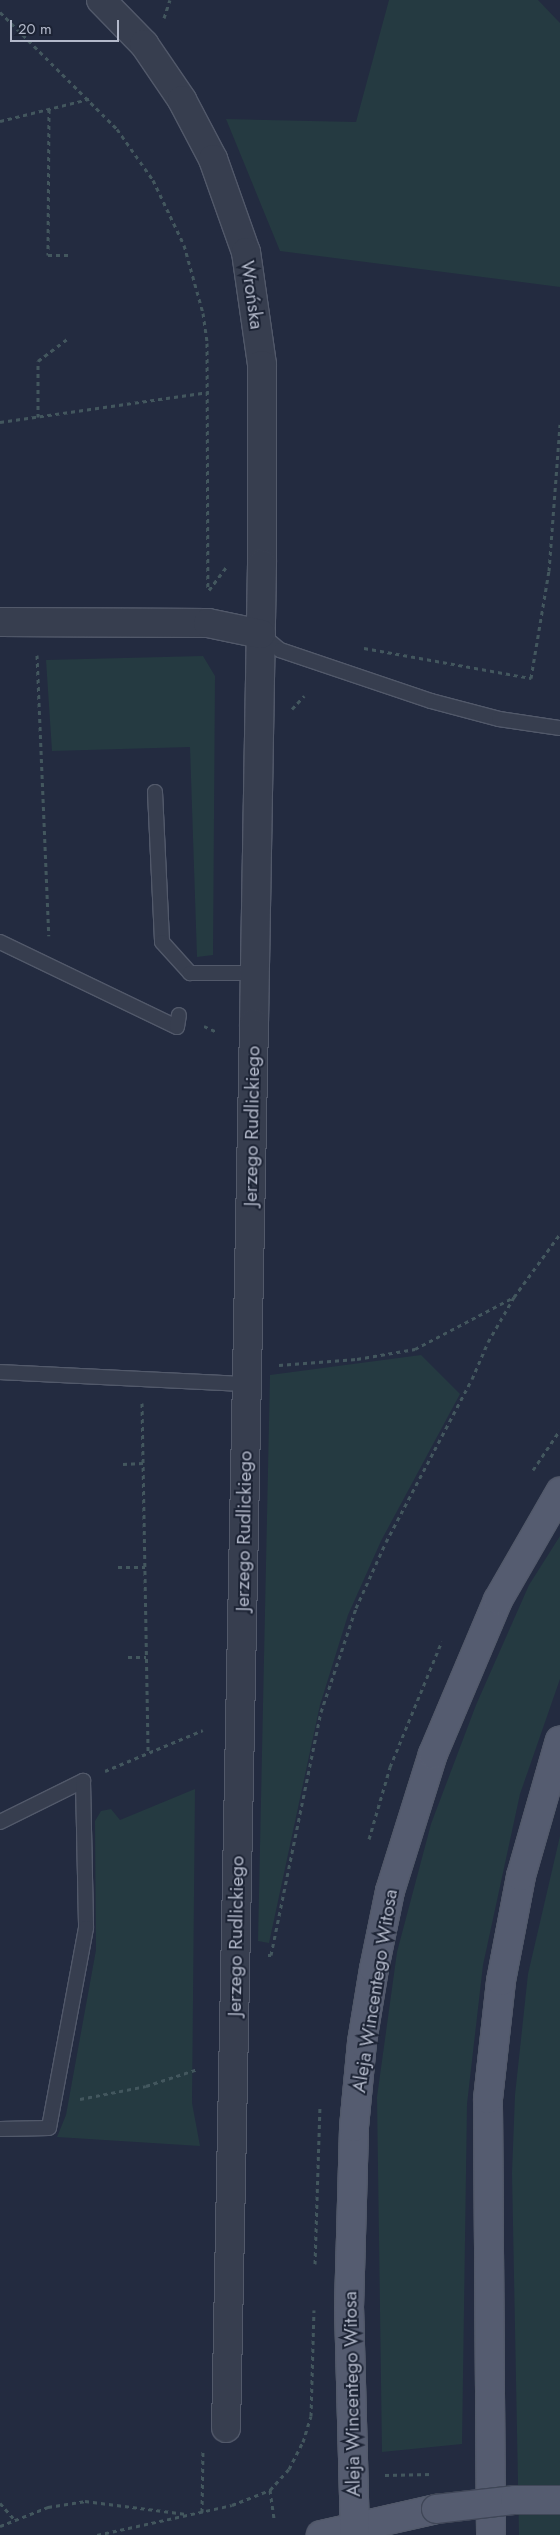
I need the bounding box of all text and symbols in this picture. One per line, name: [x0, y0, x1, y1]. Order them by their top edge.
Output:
scale bar: [12, 10, 121, 42]
text: 20 m: [18, 18, 52, 40]
street label: Wrońska: [236, 259, 268, 331]
street label: Jerzego Rudlickiego: [239, 1045, 265, 1207]
street label: Jerzego Rudlickiego: [231, 1450, 257, 1612]
street label: Jerzego Rudlickiego: [223, 1855, 249, 2017]
street label: Aleja Wincentego Witosa: [348, 1888, 402, 2094]
street label: Aleja Wincentego Witosa: [339, 2291, 365, 2497]

